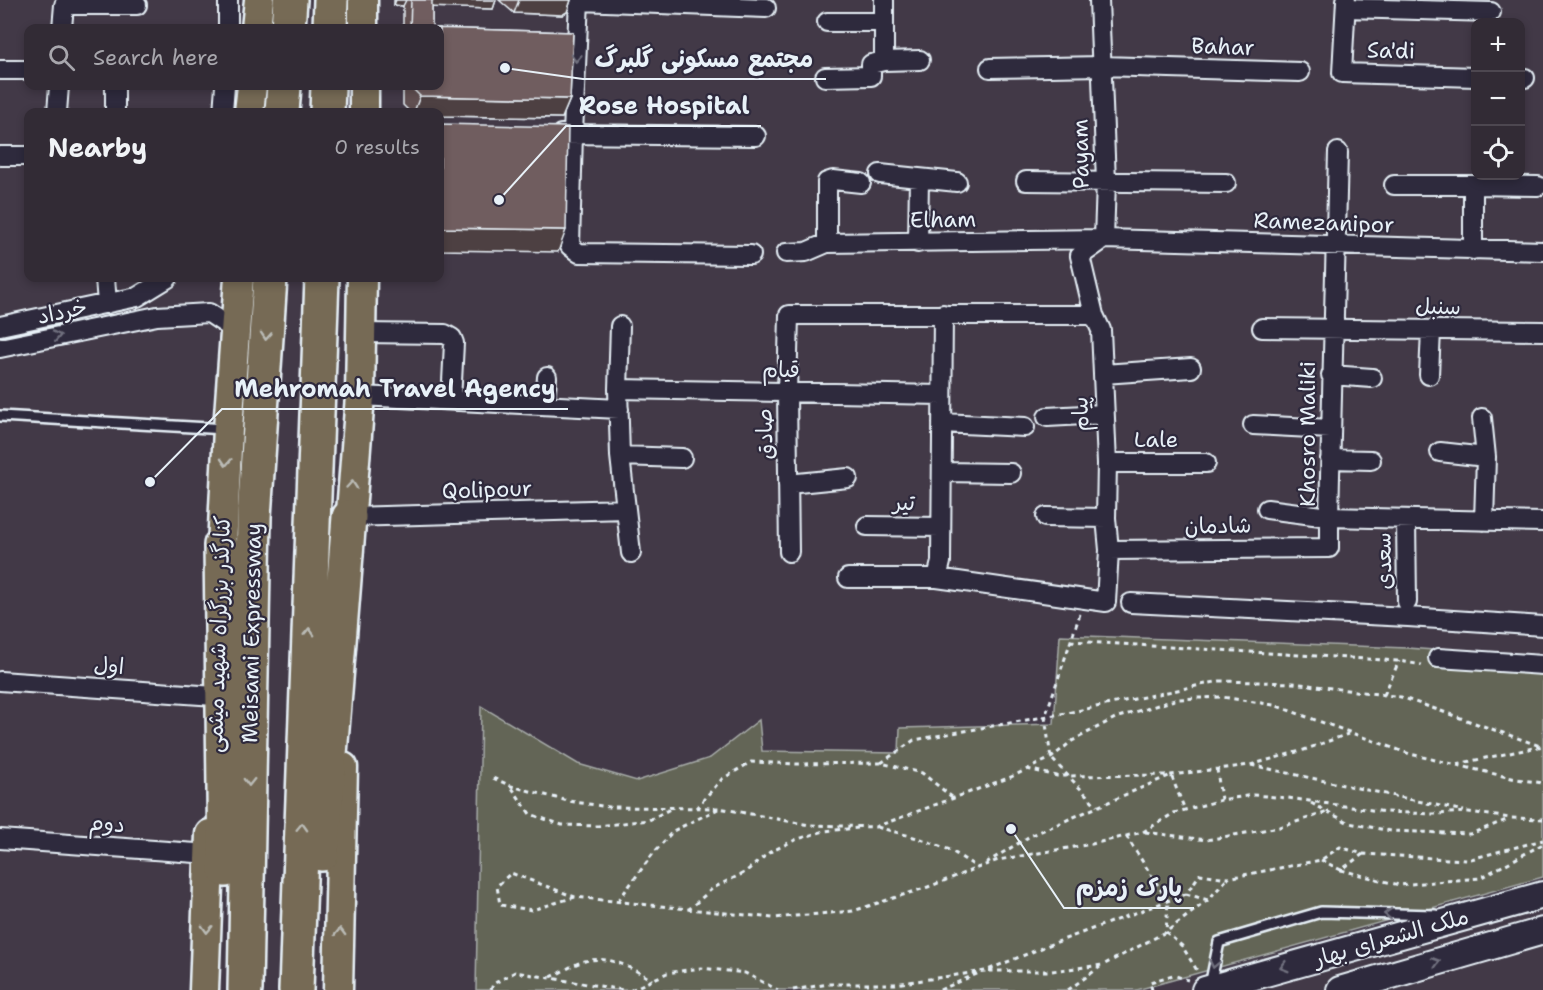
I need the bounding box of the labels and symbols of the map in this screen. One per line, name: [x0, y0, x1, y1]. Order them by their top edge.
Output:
street label: Bahar: [1191, 31, 1255, 62]
street label: Sa'di: [1367, 36, 1415, 65]
callout: مجتمع مسکونی گلبرگ: [583, 37, 826, 79]
text: مجتمع مسکونی گلبرگ: [595, 43, 813, 76]
one-way arrow: [570, 54, 583, 63]
callout: Rose Hospital: [566, 84, 761, 126]
text: Rose Hospital: [578, 90, 750, 122]
street label: Payam: [1065, 119, 1096, 189]
street label: Elham: [910, 204, 976, 235]
street label: Ramezanipor: [1253, 206, 1395, 239]
street label: خرداد: [34, 292, 90, 331]
street label: سنبل: [1415, 292, 1461, 321]
one-way arrow: [52, 331, 62, 344]
one-way arrow: [260, 331, 273, 340]
street label: قیام: [762, 355, 800, 386]
street label: Khosro Maliki: [1293, 361, 1322, 507]
callout: Mehromah Travel Agency: [222, 367, 568, 409]
text: Mehromah Travel Agency: [234, 373, 556, 405]
street label: پیام: [1065, 396, 1098, 432]
street label: صادق: [750, 408, 779, 460]
street label: Lale: [1134, 425, 1178, 454]
one-way arrow: [220, 457, 233, 466]
street label: Qolipour: [441, 473, 533, 506]
one-way arrow: [345, 480, 358, 489]
street label: تیر: [891, 488, 916, 517]
street label: شادمان: [1184, 510, 1252, 541]
street label: کنارگذر بزرگراه شهید میثمی: [200, 515, 237, 753]
street label: Meisami Expressway: [235, 523, 268, 743]
street label: سعدی: [1369, 532, 1398, 590]
one-way arrow: [303, 627, 316, 636]
street label: اول: [93, 650, 125, 681]
one-way arrow: [242, 778, 255, 787]
street label: دوم: [88, 808, 126, 842]
one-way arrow: [295, 822, 308, 831]
callout: پارک زمزم: [1064, 866, 1194, 908]
text: پارک زمزم: [1076, 872, 1182, 906]
street label: ملک الشعرای بهار: [1308, 902, 1472, 974]
one-way arrow: [1383, 908, 1392, 920]
one-way arrow: [200, 925, 213, 934]
one-way arrow: [333, 927, 346, 936]
one-way arrow: [1430, 957, 1441, 969]
one-way arrow: [1208, 958, 1221, 968]
one-way arrow: [1280, 960, 1290, 973]

